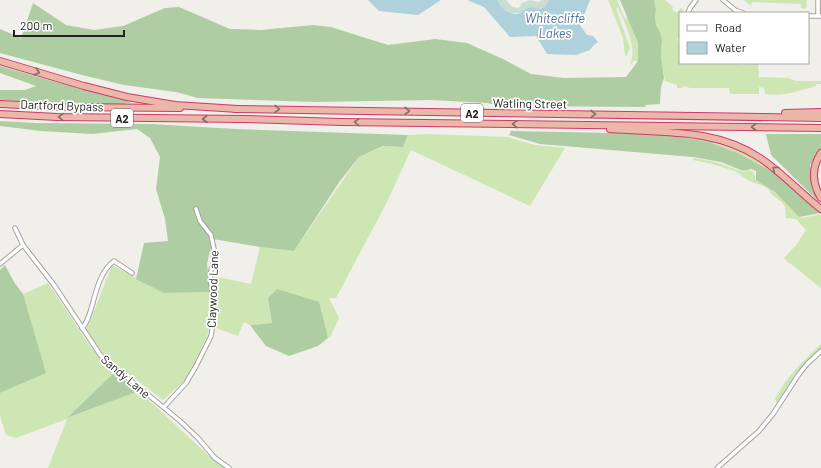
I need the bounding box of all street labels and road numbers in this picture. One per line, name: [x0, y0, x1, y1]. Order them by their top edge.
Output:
street label: Watling Street: [493, 95, 567, 111]
street label: Dartford Bypass: [20, 97, 104, 113]
road number: A2: [461, 104, 483, 122]
road number: A2: [111, 109, 133, 127]
street label: Claywood Lane: [204, 250, 220, 328]
street label: Sandy Lane: [99, 351, 153, 401]

